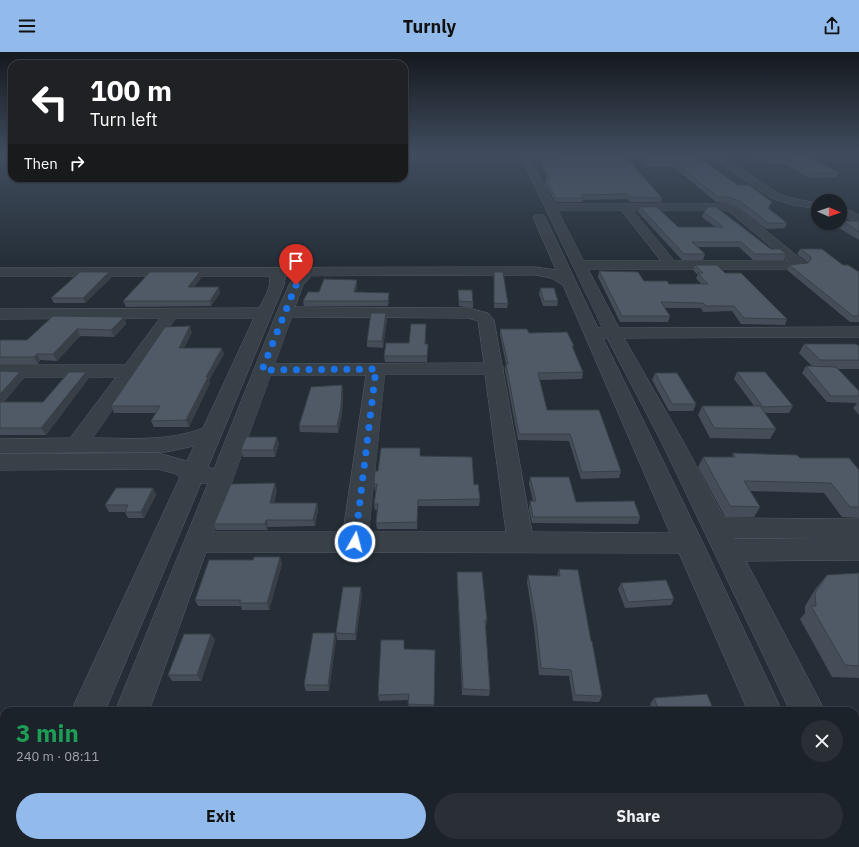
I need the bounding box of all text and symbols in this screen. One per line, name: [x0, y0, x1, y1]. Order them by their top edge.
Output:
icon: menu: [16, 15, 38, 37]
text: Turnly: [403, 15, 456, 38]
icon: share: [821, 15, 843, 37]
text: 100 m: [90, 72, 172, 109]
icon: left: [24, 76, 76, 128]
text: Turn left: [90, 108, 158, 131]
icon: right: [66, 152, 88, 174]
text: Then: [24, 154, 58, 173]
north arrow: [811, 194, 847, 230]
map controls: [811, 194, 847, 230]
pin: [279, 244, 313, 285]
icon: arrive: [285, 250, 307, 272]
position arrow: [334, 521, 376, 563]
text: 3 min: [16, 717, 79, 749]
button: close: [801, 720, 843, 762]
text: 240 m · 08:11: [16, 748, 99, 765]
button: Exit: [16, 793, 426, 839]
button: Share: [434, 793, 843, 839]

